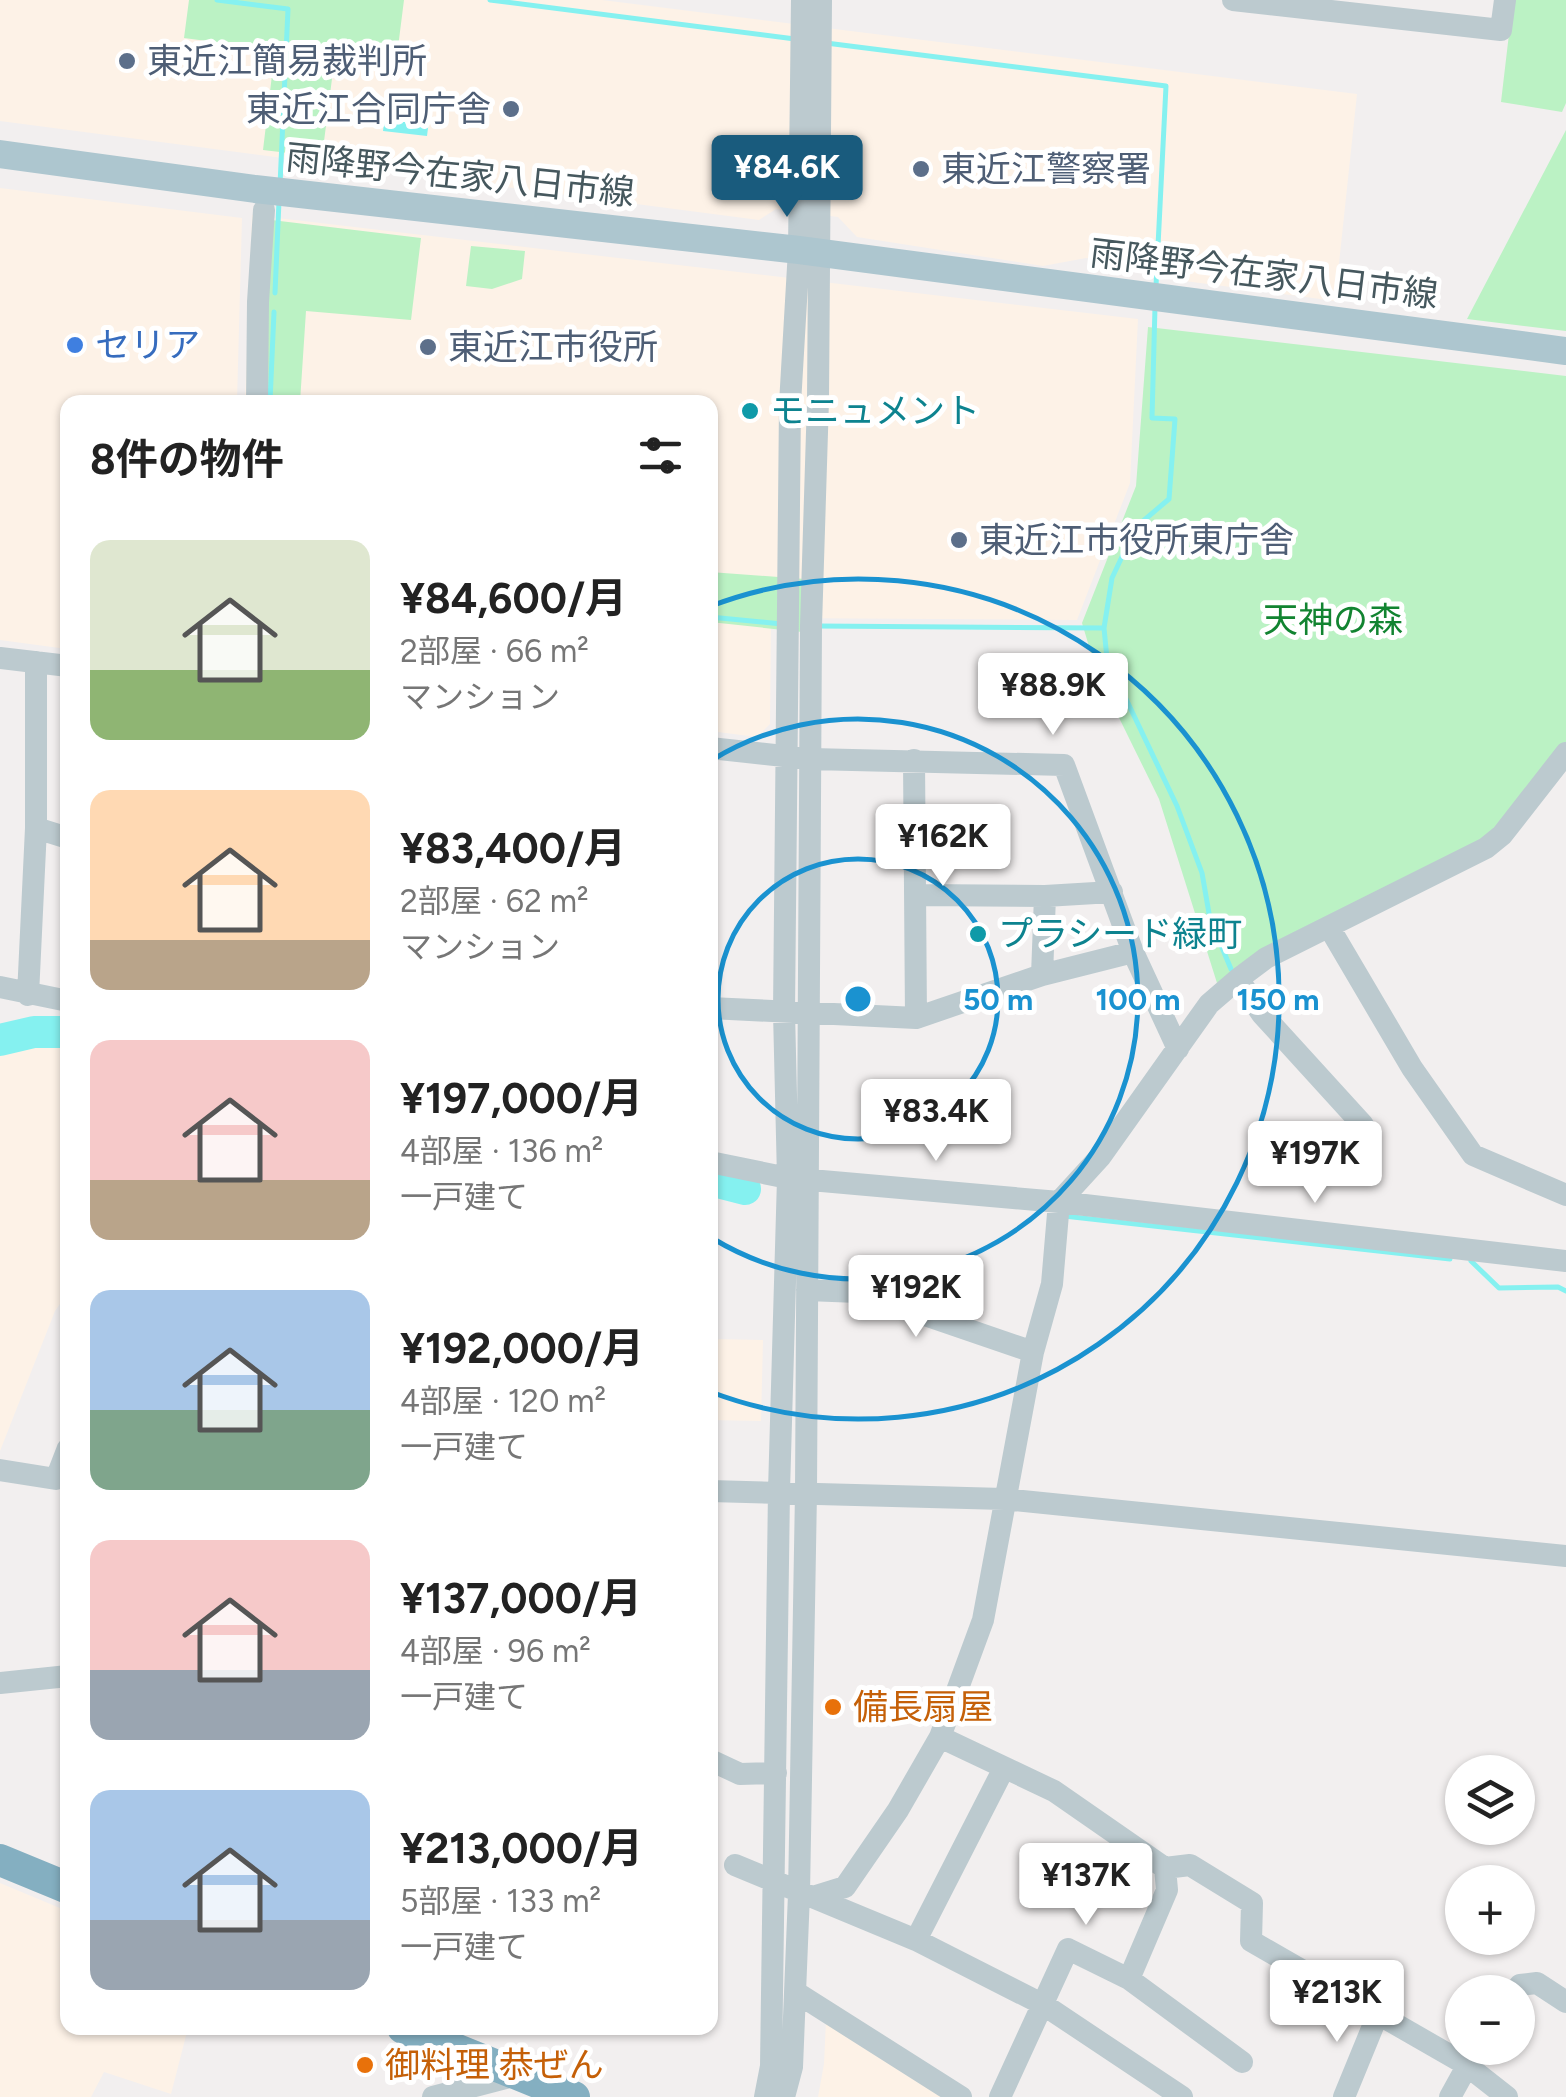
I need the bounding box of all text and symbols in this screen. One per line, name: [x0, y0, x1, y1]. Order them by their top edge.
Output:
place label: 東近江簡易裁判所: [147, 40, 427, 82]
marker: 東近江簡易裁判所: [116, 50, 138, 72]
place label: 東近江合同庁舎: [246, 88, 491, 130]
marker: 東近江合同庁舎: [500, 98, 522, 120]
pin: ¥84.6K: [706, 135, 868, 220]
street label: 雨降野今在家八日市線: [284, 136, 636, 214]
text: ¥84.6K: [734, 148, 840, 186]
place label: 東近江警察署: [941, 148, 1151, 190]
marker: 東近江警察署: [910, 158, 932, 180]
street label: 雨降野今在家八日市線: [1088, 232, 1440, 316]
place label: セリア: [95, 324, 200, 366]
place label: 東近江市役所: [448, 326, 658, 368]
marker: セリア: [64, 334, 86, 356]
marker: 東近江市役所: [417, 336, 439, 358]
place label: モニュメント: [770, 390, 980, 432]
marker: モニュメント: [739, 400, 761, 422]
icon: filters: [633, 428, 688, 483]
text: 8件の物件: [90, 434, 284, 485]
place label: 東近江市役所東庁舎: [979, 519, 1294, 561]
marker: 東近江市役所東庁舎: [948, 529, 970, 551]
text: ¥84,600/月: [400, 573, 627, 624]
icon: home: [170, 580, 290, 700]
park label: 天神の森: [1263, 599, 1403, 641]
text: 2部屋 · 66 m²: [400, 632, 589, 670]
pin: ¥88.9K: [972, 653, 1134, 738]
text: ¥88.9K: [1000, 666, 1106, 704]
text: マンション: [400, 678, 560, 716]
pin: ¥162K: [873, 804, 1013, 889]
text: ¥162K: [898, 817, 988, 855]
text: ¥83,400/月: [400, 823, 626, 874]
icon: home: [170, 830, 290, 950]
text: 2部屋 · 62 m²: [400, 882, 589, 920]
place label: プラシード緑町: [998, 913, 1242, 955]
marker: プラシード緑町: [967, 923, 989, 945]
text: マンション: [400, 928, 560, 966]
centre of rings: [840, 981, 876, 1017]
text: 50 m: [963, 981, 1033, 1018]
text: 100 m: [1096, 981, 1180, 1018]
text: 150 m: [1237, 981, 1319, 1018]
text: ¥197,000/月: [400, 1073, 643, 1124]
pin: ¥83.4K: [855, 1079, 1017, 1164]
icon: home: [170, 1080, 290, 1200]
text: ¥83.4K: [883, 1092, 989, 1130]
pin: ¥197K: [1245, 1121, 1385, 1206]
text: 4部屋 · 136 m²: [400, 1132, 603, 1170]
text: ¥197K: [1270, 1134, 1360, 1172]
text: 一戸建て: [400, 1178, 528, 1216]
pin: ¥192K: [846, 1255, 986, 1340]
text: ¥192K: [871, 1268, 961, 1306]
text: ¥192,000/月: [400, 1323, 644, 1374]
icon: home: [170, 1330, 290, 1450]
text: 4部屋 · 120 m²: [400, 1382, 606, 1420]
text: 一戸建て: [400, 1428, 528, 1466]
text: ¥137,000/月: [400, 1573, 642, 1624]
icon: home: [170, 1580, 290, 1700]
text: 4部屋 · 96 m²: [400, 1632, 591, 1670]
text: 一戸建て: [400, 1678, 528, 1716]
place label: 備長扇屋: [853, 1686, 993, 1728]
marker: 備長扇屋: [822, 1696, 844, 1718]
map controls: [1445, 1755, 1535, 2065]
button: layers: [1445, 1755, 1535, 1845]
text: ¥213,000/月: [400, 1823, 643, 1874]
icon: home: [170, 1830, 290, 1950]
pin: ¥137K: [1016, 1843, 1156, 1928]
text: ¥137K: [1041, 1856, 1131, 1894]
button: +: [1445, 1865, 1535, 1955]
text: 5部屋 · 133 m²: [400, 1882, 601, 1920]
text: 一戸建て: [400, 1928, 528, 1966]
pin: ¥213K: [1267, 1960, 1407, 2045]
text: ¥213K: [1292, 1973, 1382, 2011]
button: −: [1445, 1975, 1535, 2065]
place label: 御料理 恭ぜん: [385, 2044, 604, 2086]
marker: 御料理 恭ぜん: [354, 2054, 376, 2076]

